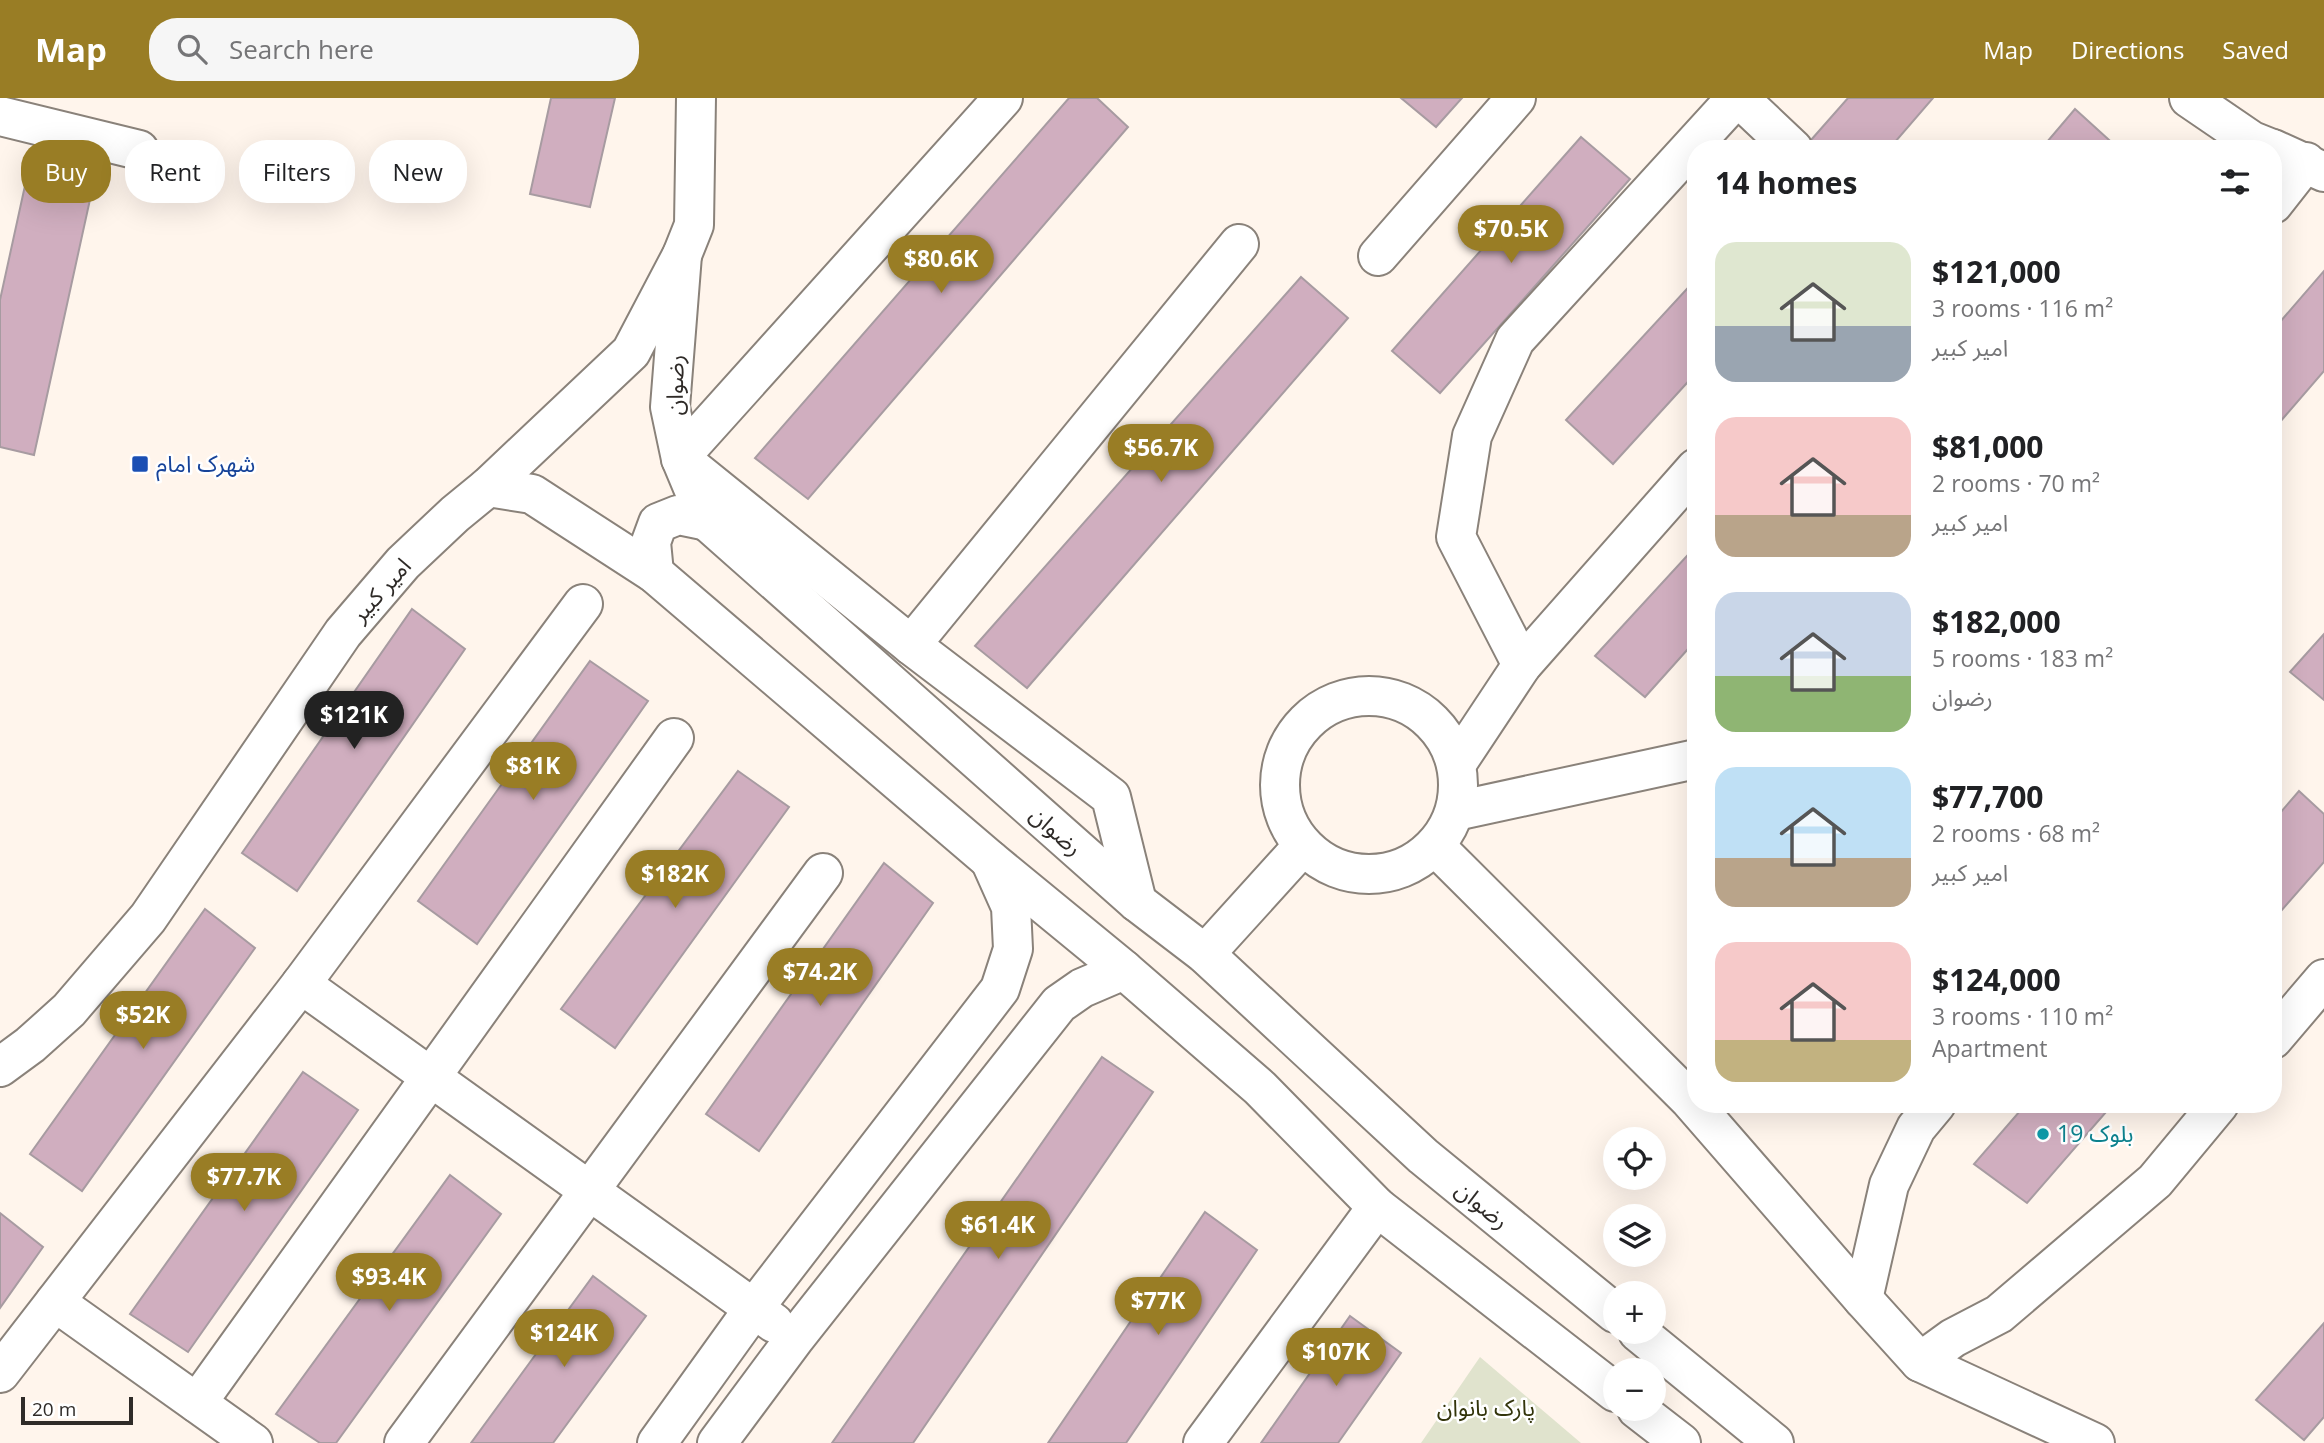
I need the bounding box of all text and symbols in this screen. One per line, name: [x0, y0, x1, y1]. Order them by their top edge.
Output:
search box: [149, 18, 639, 81]
text: Map: [35, 27, 107, 72]
icon: search: [173, 30, 211, 68]
text: Search here: [229, 31, 374, 67]
text: Map: [1983, 33, 2033, 66]
text: Directions: [2071, 33, 2184, 66]
text: Saved: [2222, 33, 2289, 66]
chip: Buy: [21, 140, 111, 203]
chip: Rent: [125, 140, 225, 203]
chip: Filters: [239, 140, 355, 203]
chip: New: [369, 140, 467, 203]
text: 14 homes: [1715, 162, 1858, 203]
icon: filters: [2216, 163, 2254, 201]
pin: $70.5K: [1454, 206, 1568, 265]
text: $70.5K: [1474, 212, 1548, 244]
pin: $80.6K: [884, 236, 998, 295]
text: $80.6K: [904, 242, 978, 274]
text: $121,000: [1932, 251, 2061, 292]
icon: home: [1771, 270, 1855, 354]
text: 3 rooms · 116 m²: [1932, 292, 2113, 324]
text: امیر کبیر: [1932, 331, 2008, 363]
street label: رضوان: [657, 354, 691, 416]
pin: $56.7K: [1104, 424, 1218, 484]
text: $81,000: [1932, 426, 2043, 467]
text: $56.7K: [1124, 431, 1198, 463]
icon: home: [1771, 445, 1855, 529]
place label: شهرک امام: [156, 447, 255, 482]
marker: شهرک امام: [130, 454, 150, 474]
text: 2 rooms · 70 m²: [1932, 467, 2100, 499]
text: امیر کبیر: [1932, 506, 2008, 538]
street label: امیر کبیر: [342, 550, 418, 629]
text: $182,000: [1932, 601, 2061, 642]
icon: home: [1771, 620, 1855, 704]
text: 5 rooms · 183 m²: [1932, 642, 2113, 674]
text: رضوان: [1932, 681, 1993, 713]
pin: $121K: [305, 692, 403, 751]
text: $121K: [320, 698, 388, 730]
pin: $81K: [492, 742, 574, 802]
text: $81K: [506, 749, 560, 781]
text: $77,700: [1932, 776, 2043, 817]
icon: home: [1771, 795, 1855, 879]
street label: رضوان: [1023, 798, 1090, 862]
text: 2 rooms · 68 m²: [1932, 817, 2100, 849]
pin: $182K: [626, 850, 724, 910]
text: امیر کبیر: [1932, 856, 2008, 888]
text: $182K: [641, 857, 709, 889]
pin: $74.2K: [763, 948, 877, 1008]
text: $74.2K: [783, 955, 857, 987]
text: $124,000: [1932, 959, 2061, 1000]
icon: home: [1771, 970, 1855, 1054]
pin: $52K: [102, 992, 184, 1051]
text: $52K: [116, 998, 170, 1030]
text: 3 rooms · 110 m²: [1932, 1000, 2113, 1032]
text: Apartment: [1932, 1032, 2048, 1064]
place label: بلوک 19: [2057, 1117, 2133, 1149]
marker: بلوک 19: [2035, 1126, 2051, 1142]
map controls: [1603, 1127, 1666, 1421]
button: locate: [1603, 1127, 1666, 1190]
pin: $77.7K: [187, 1154, 301, 1213]
text: $77.7K: [207, 1160, 281, 1192]
street label: رضوان: [1449, 1173, 1516, 1236]
pin: $61.4K: [941, 1202, 1055, 1261]
button: layers: [1603, 1204, 1666, 1267]
text: $61.4K: [961, 1208, 1035, 1240]
pin: $93.4K: [332, 1254, 446, 1313]
text: $93.4K: [352, 1260, 426, 1292]
pin: $77K: [1117, 1278, 1199, 1337]
button: +: [1603, 1281, 1666, 1344]
text: $77K: [1131, 1284, 1185, 1316]
pin: $124K: [515, 1310, 613, 1369]
text: $124K: [530, 1316, 598, 1348]
pin: $107K: [1287, 1328, 1385, 1388]
text: $107K: [1302, 1335, 1370, 1367]
button: −: [1603, 1358, 1666, 1421]
park label: پارک بانوان: [1437, 1391, 1535, 1423]
scale bar: [21, 1394, 133, 1426]
text: 20 m: [32, 1396, 76, 1422]

